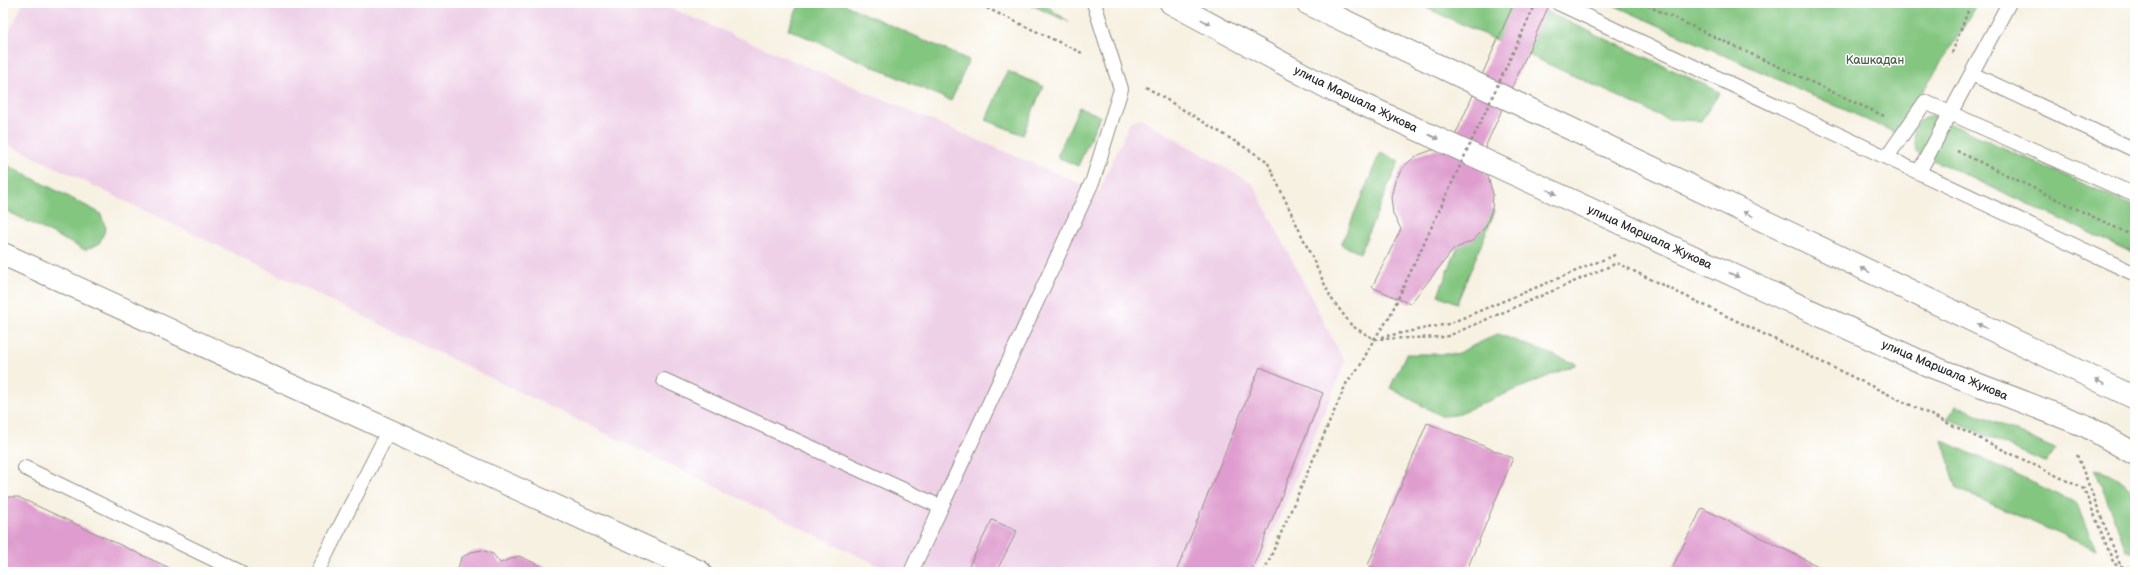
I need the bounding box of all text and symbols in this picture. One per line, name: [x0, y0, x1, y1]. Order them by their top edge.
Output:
one-way arrow: [1200, 18, 1212, 25]
park label: Кашкадан: [1846, 53, 1904, 68]
street label: улица Маршала Жукова: [1292, 63, 1420, 136]
one-way arrow: [1428, 134, 1440, 140]
one-way arrow: [1546, 189, 1558, 195]
street label: улица Маршала Жукова: [1585, 202, 1714, 273]
one-way arrow: [1742, 211, 1753, 217]
one-way arrow: [1859, 267, 1871, 273]
one-way arrow: [1728, 273, 1740, 279]
one-way arrow: [1977, 323, 1988, 329]
street label: улица Маршала Жукова: [1879, 337, 2010, 404]
one-way arrow: [2094, 379, 2105, 385]

